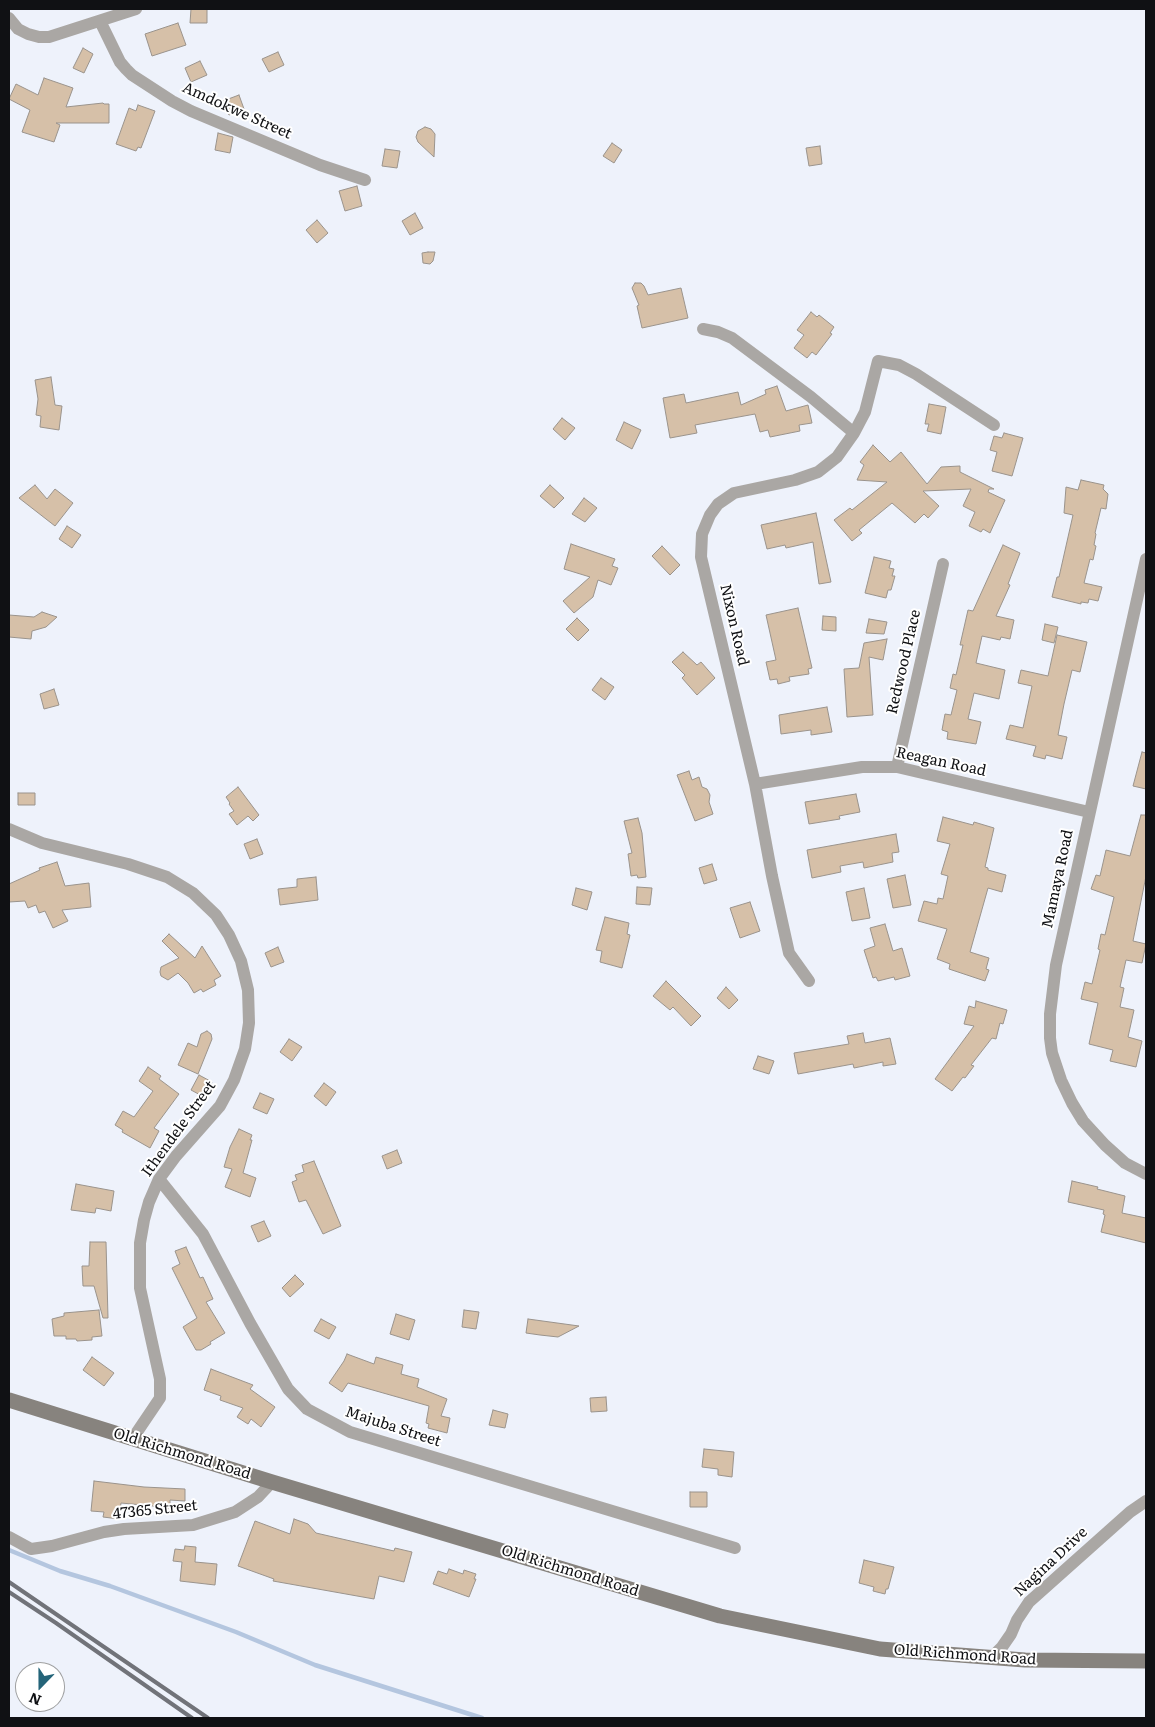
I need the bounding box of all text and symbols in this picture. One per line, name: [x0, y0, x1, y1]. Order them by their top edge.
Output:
street label: Amdokwe Street: [179, 79, 295, 143]
street label: Nixon Road: [716, 582, 752, 668]
street label: Redwood Place: [883, 608, 925, 716]
street label: Reagan Road: [894, 744, 988, 780]
street label: Mamaya Road: [1039, 828, 1077, 930]
street label: Ithendele Street: [138, 1077, 220, 1181]
street label: Majuba Street: [343, 1403, 443, 1451]
street label: Old Richmond Road: [111, 1425, 253, 1483]
street label: 47365 Street: [112, 1497, 198, 1523]
street label: Nagina Drive: [1011, 1523, 1091, 1601]
street label: Old Richmond Road: [499, 1542, 641, 1600]
street label: Old Richmond Road: [893, 1641, 1037, 1669]
north arrow: [15, 1662, 65, 1712]
text: N: [26, 1689, 44, 1711]

